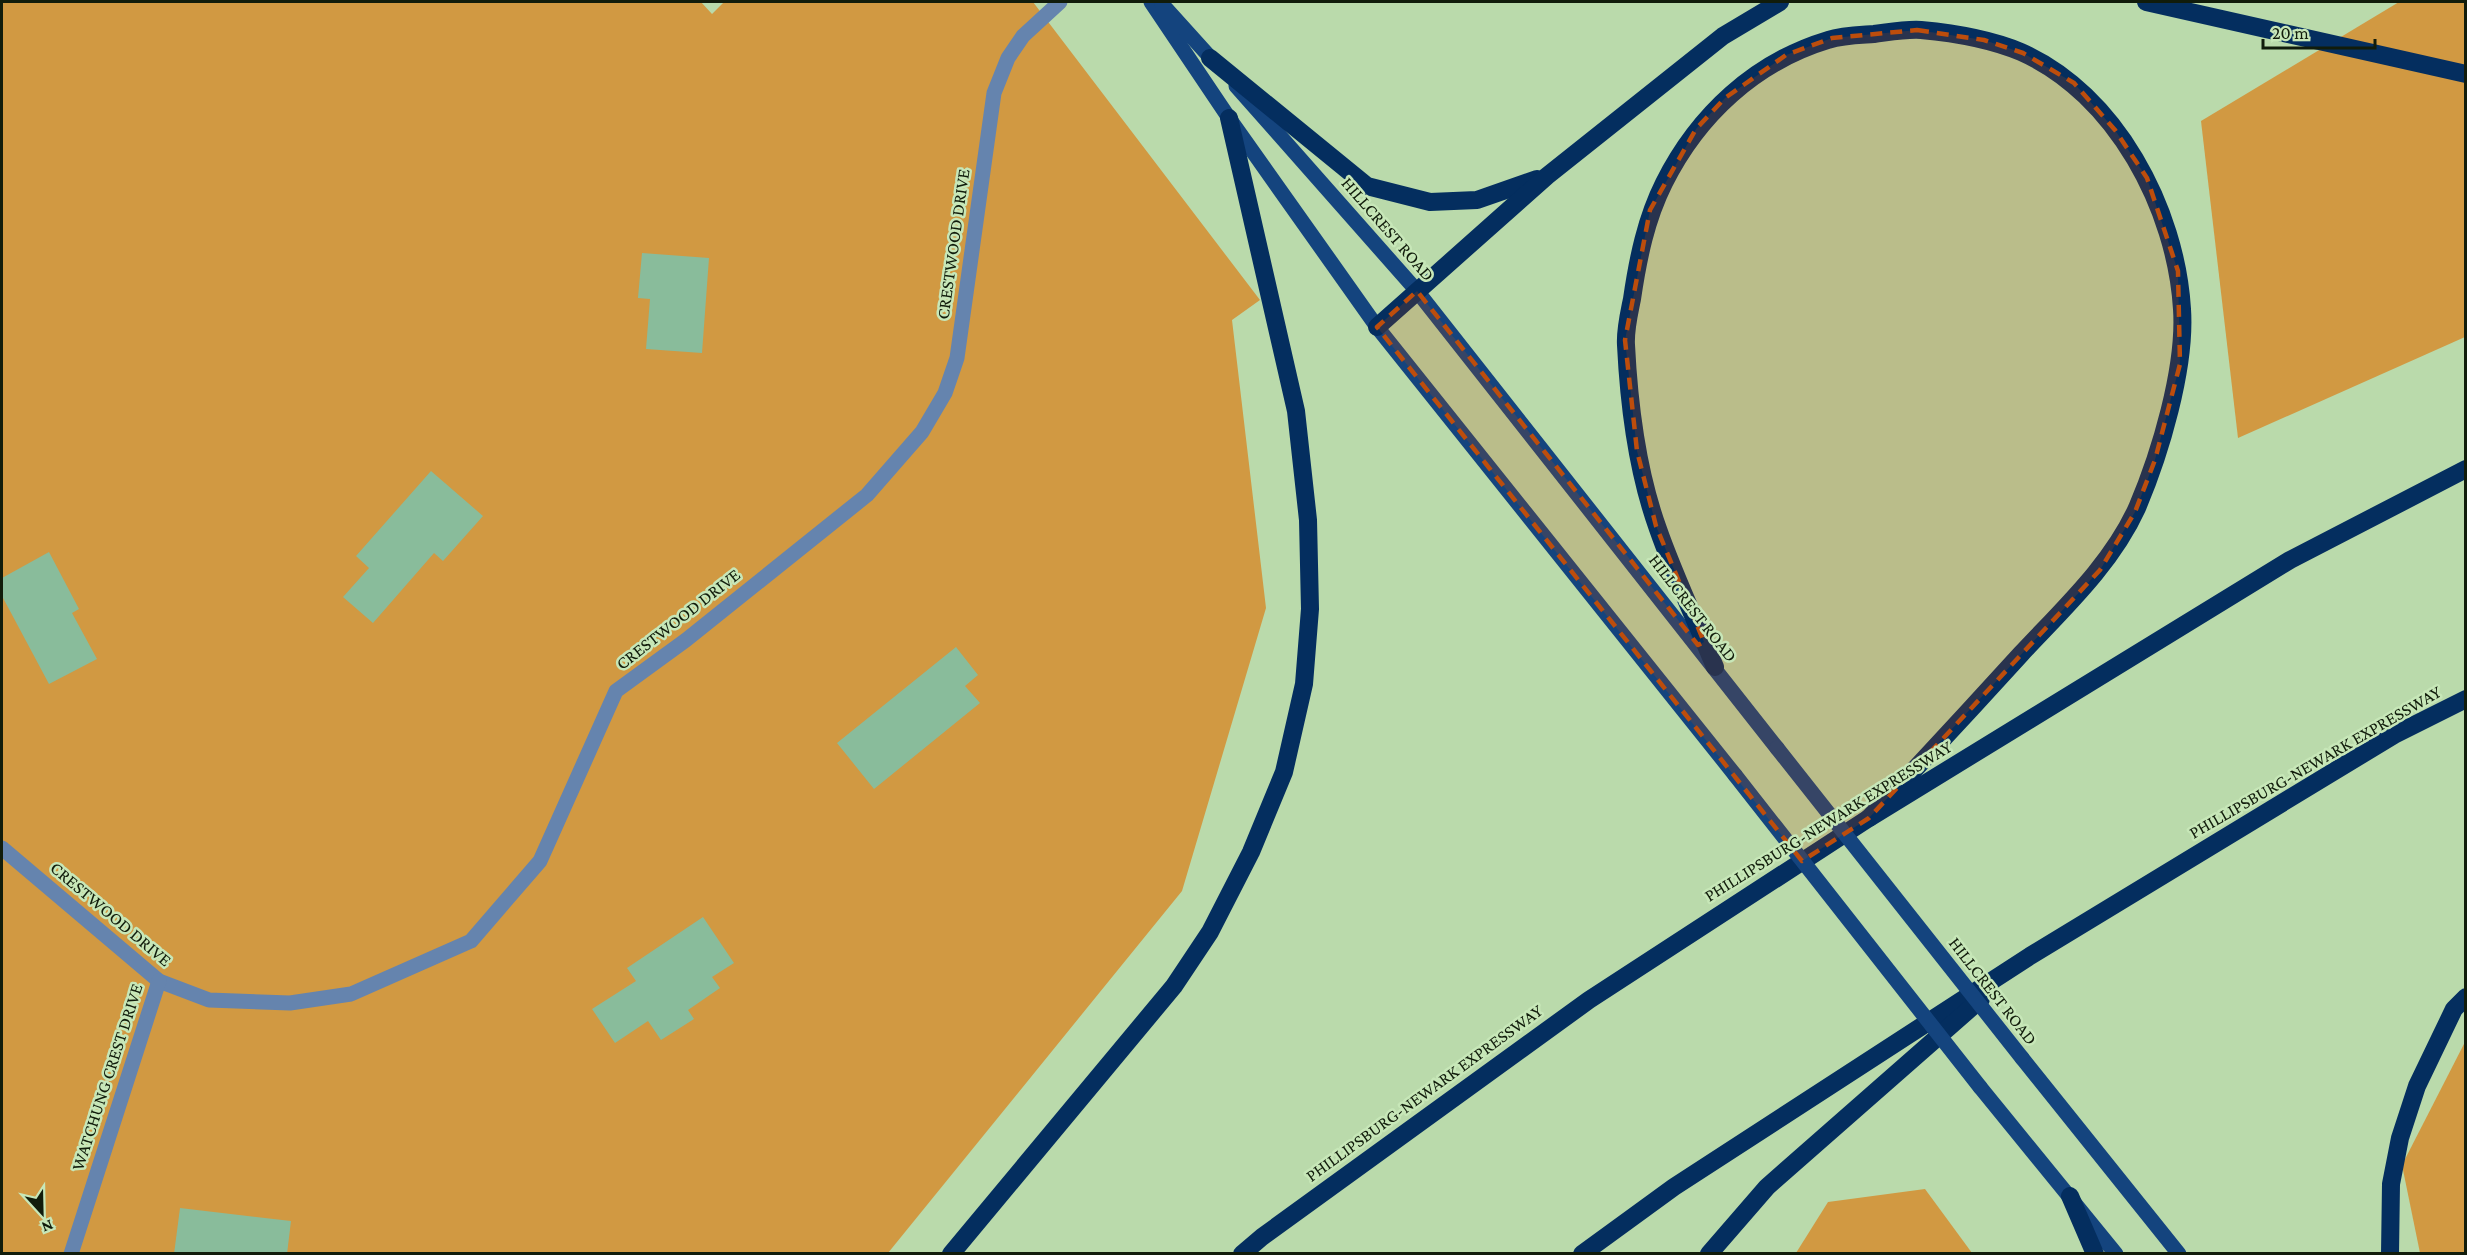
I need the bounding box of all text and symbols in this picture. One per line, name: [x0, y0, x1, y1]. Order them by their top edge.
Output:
scale bar: [2263, 12, 2376, 50]
text: 20 m: [2272, 23, 2309, 43]
street label: CRESTWOOD DRIVE: [933, 167, 973, 321]
street label: HILLCREST ROAD: [1337, 173, 1439, 285]
street label: HILLCREST ROAD: [1645, 550, 1741, 666]
street label: CRESTWOOD DRIVE: [612, 564, 744, 674]
street label: PHILLIPSBURG-NEWARK EXPRESSWAY: [2185, 681, 2445, 843]
street label: PHILLIPSBURG-NEWARK EXPRESSWAY: [1701, 736, 1956, 906]
street label: CRESTWOOD DRIVE: [46, 858, 176, 971]
street label: HILLCREST ROAD: [1945, 933, 2041, 1049]
street label: WATCHUNG CREST DRIVE: [67, 981, 147, 1173]
street label: PHILLIPSBURG-NEWARK EXPRESSWAY: [1302, 1000, 1547, 1186]
north arrow: [12, 1183, 72, 1243]
text: N: [39, 1217, 56, 1236]

